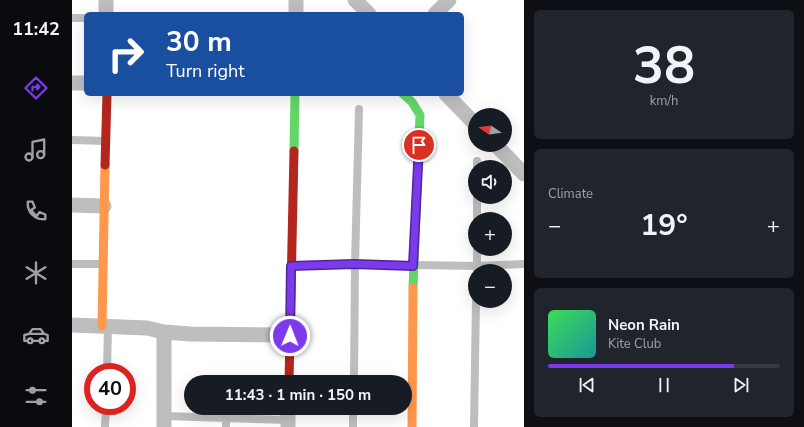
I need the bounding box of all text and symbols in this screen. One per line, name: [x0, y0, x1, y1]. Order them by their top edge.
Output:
text: 11:42: [12, 17, 60, 41]
text: 30 m: [166, 23, 232, 61]
icon: right: [100, 28, 152, 80]
text: 38: [633, 30, 695, 101]
text: Turn right: [166, 59, 245, 83]
icon: directions: [22, 74, 50, 102]
text: km/h: [650, 92, 678, 110]
north arrow: [468, 108, 512, 152]
map controls: [468, 108, 512, 308]
pin: [402, 128, 436, 162]
icon: arrive: [408, 134, 430, 156]
icon: music: [22, 136, 50, 164]
button: sound: [468, 160, 512, 204]
text: Climate: [548, 185, 593, 203]
icon: phone: [22, 197, 50, 225]
text: 19°: [640, 205, 688, 246]
text: −: [548, 211, 561, 241]
text: +: [767, 211, 780, 241]
button: +: [468, 212, 512, 256]
icon: climate: [22, 259, 50, 287]
button: −: [468, 264, 512, 308]
position arrow: [269, 315, 311, 357]
text: Neon Rain: [608, 315, 680, 335]
icon: car: [22, 321, 50, 349]
text: Kite Club: [608, 335, 661, 353]
speed limit sign: 40: [84, 363, 136, 415]
icon: previous: [576, 374, 598, 396]
icon: pause: [653, 374, 675, 396]
icon: next: [730, 374, 752, 396]
icon: filters: [22, 382, 50, 410]
text: 11:43 · 1 min · 150 m: [225, 385, 371, 405]

